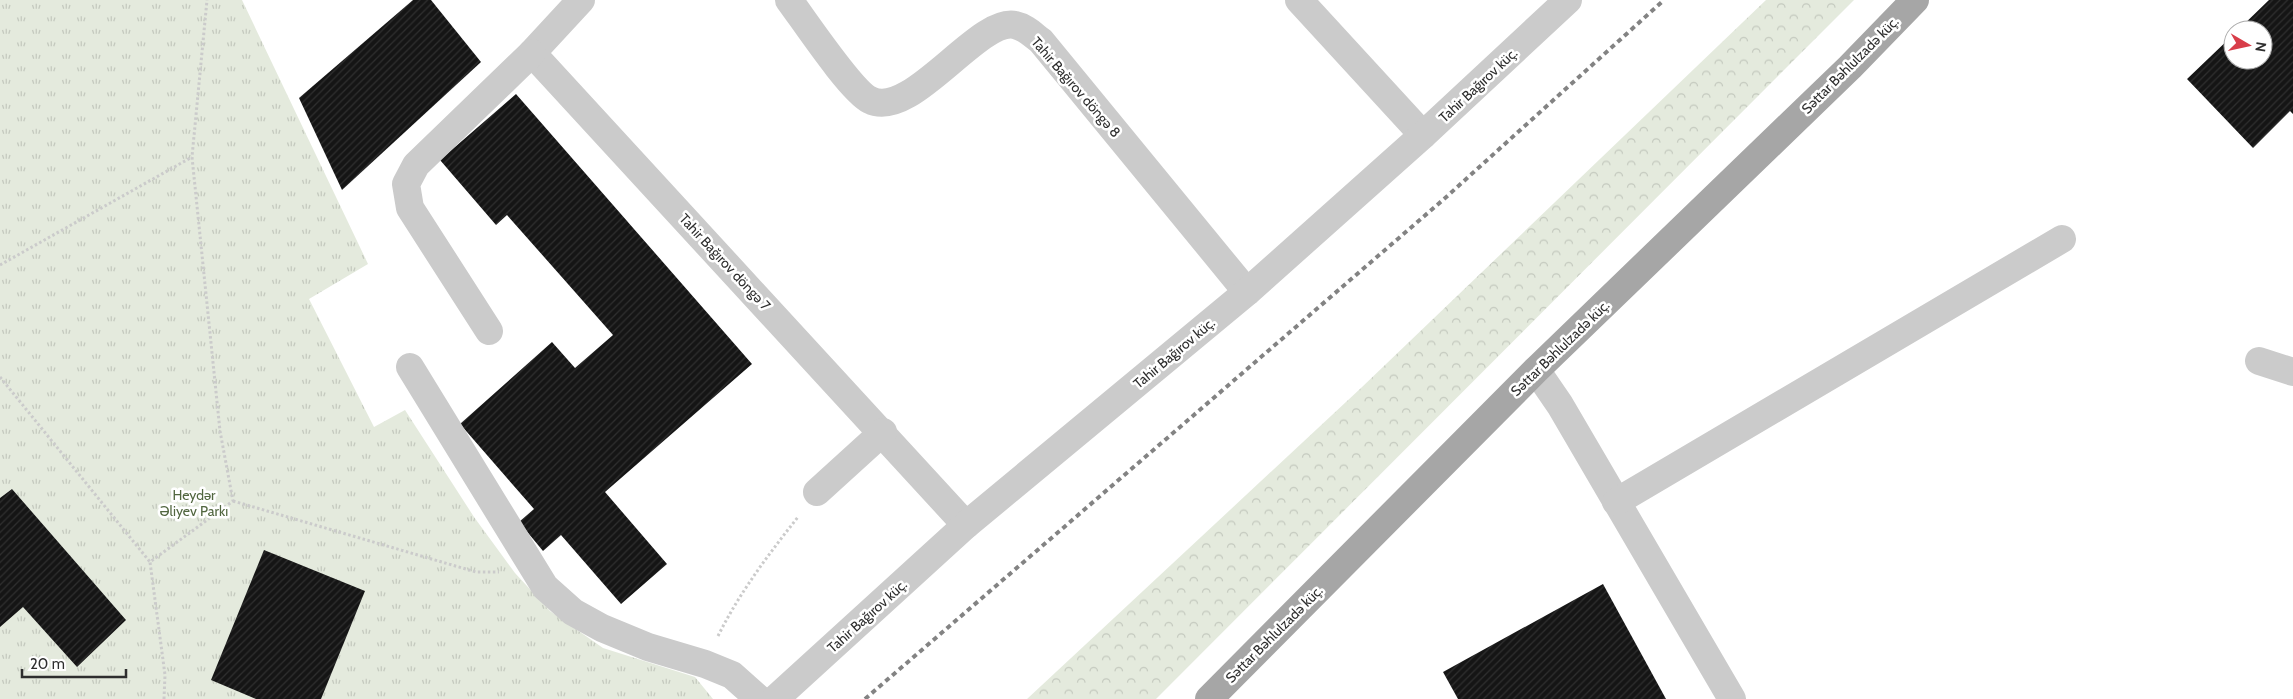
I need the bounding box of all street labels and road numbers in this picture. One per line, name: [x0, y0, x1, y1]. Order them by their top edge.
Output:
street label: Səttar Bəhlulzadə küç.: [1798, 12, 1903, 117]
street label: Tahir Bağırov döngə 8: [1027, 33, 1125, 141]
street label: Tahir Bağırov küç.: [1435, 44, 1521, 126]
street label: Tahir Bağırov döngə 7: [675, 210, 775, 314]
street label: Səttar Bəhlulzadə küç.: [1507, 296, 1613, 400]
street label: Tahir Bağırov küç.: [1129, 314, 1219, 392]
street label: Tahir Bağırov küç.: [823, 575, 911, 657]
street label: Səttar Bəhlulzadə küç.: [1222, 581, 1327, 686]

